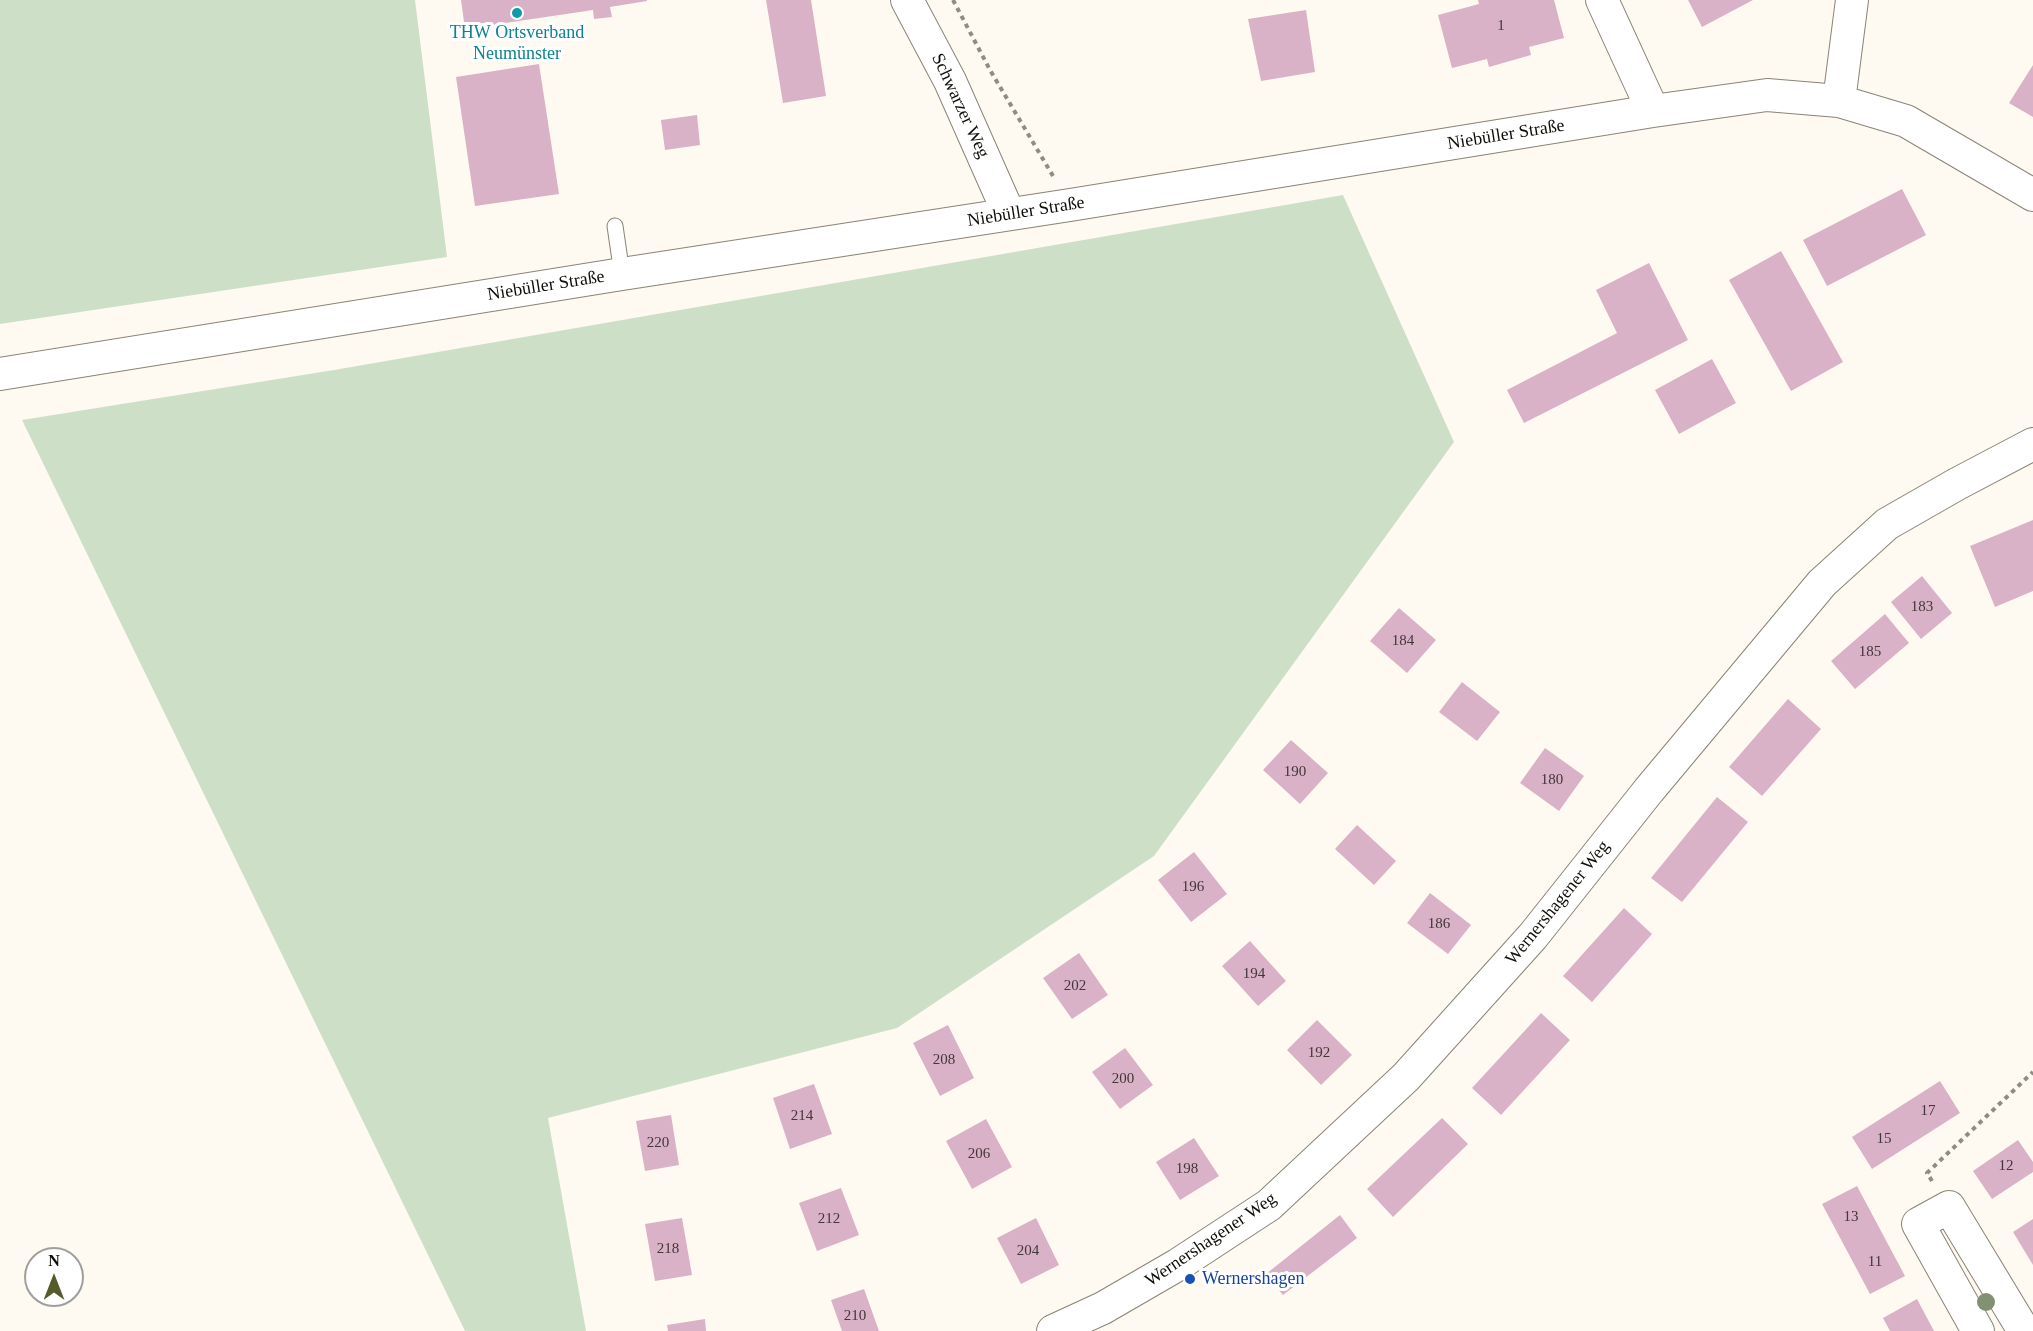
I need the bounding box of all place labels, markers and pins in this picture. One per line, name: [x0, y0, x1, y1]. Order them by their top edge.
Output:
marker: THW Ortsverband Neumünster: [510, 6, 524, 20]
place label: THW Ortsverband Neumünster: [450, 22, 584, 64]
place label: Wernershagen: [1202, 1268, 1304, 1290]
marker: Wernershagen: [1183, 1272, 1197, 1286]

